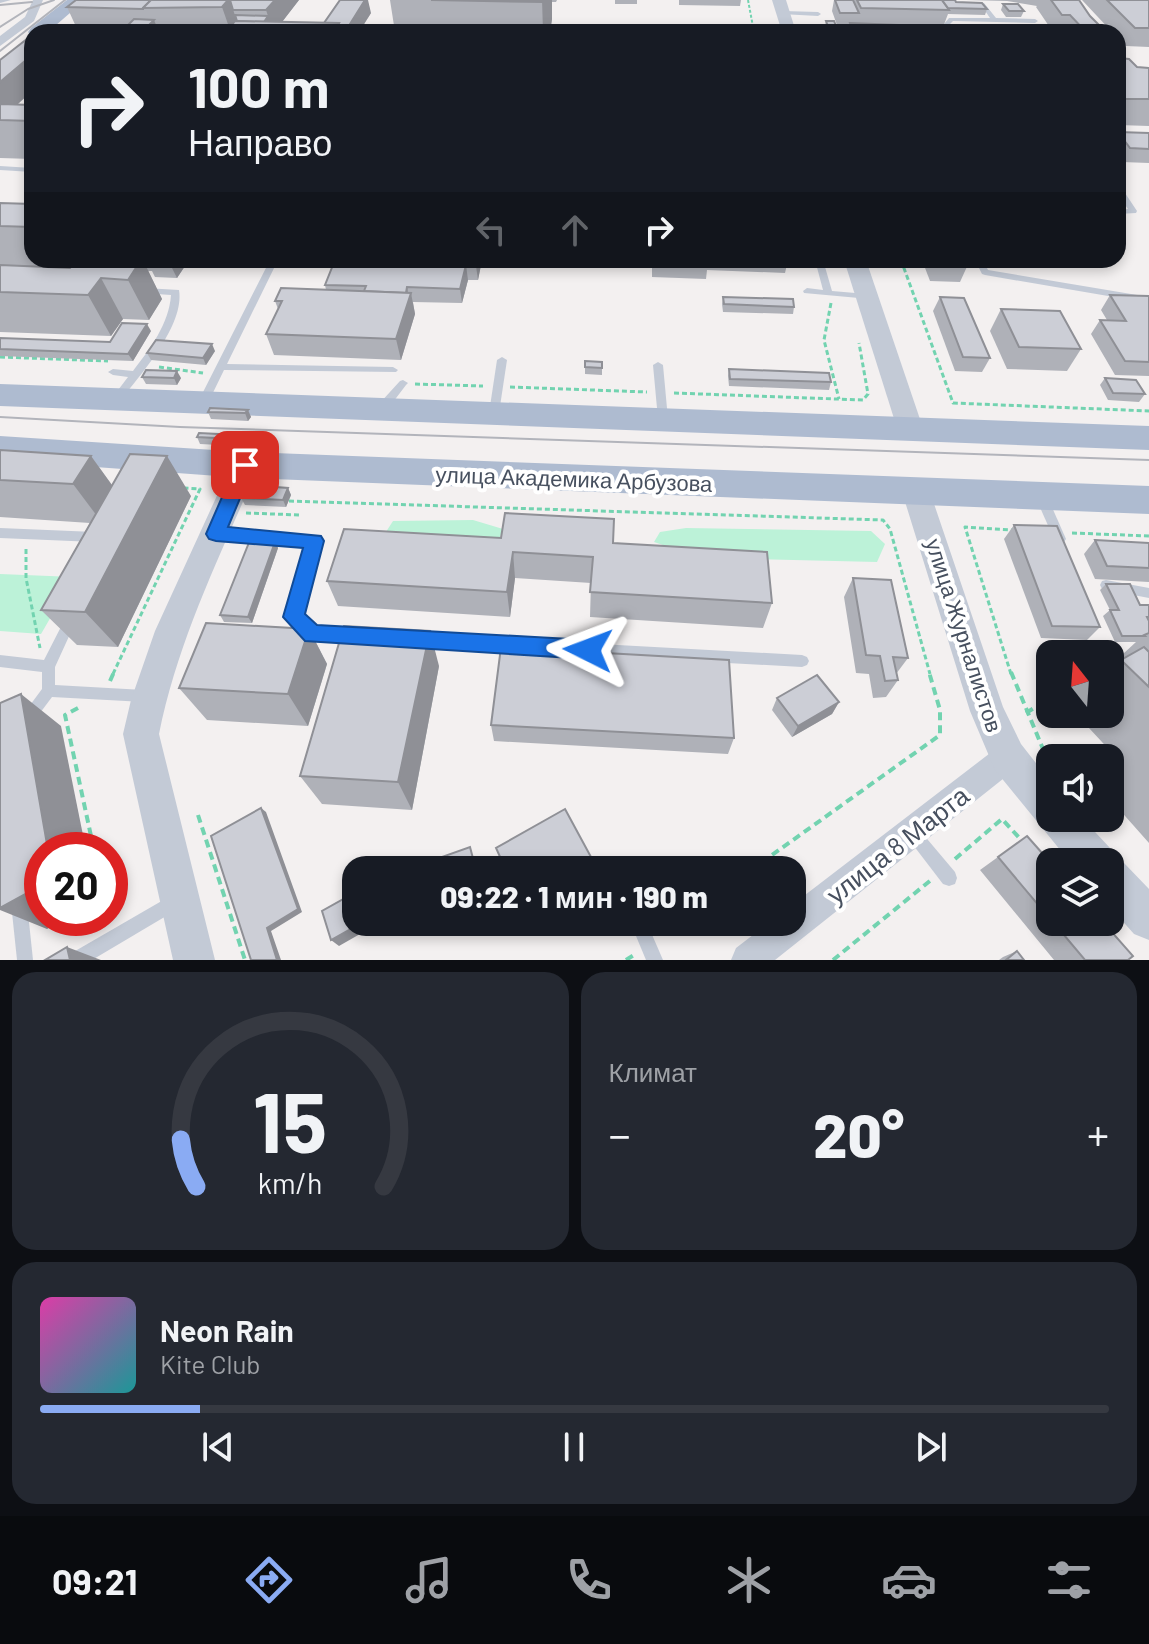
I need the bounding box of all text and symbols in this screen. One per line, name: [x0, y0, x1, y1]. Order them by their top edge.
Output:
text: 100 m: [188, 52, 330, 119]
icon: right: [56, 56, 160, 160]
text: Направо: [188, 120, 332, 163]
icon: left: [469, 208, 513, 252]
icon: ahead: [553, 208, 597, 252]
icon: right: [637, 208, 681, 252]
pin: [211, 431, 279, 499]
icon: arrive: [223, 443, 267, 487]
street label: улица Академика Арбузова: [435, 460, 714, 497]
street label: улица Журналистов: [920, 535, 1009, 735]
position arrow: [546, 608, 630, 692]
north arrow: [1036, 640, 1124, 728]
map controls: [1036, 640, 1124, 936]
button: sound: [1036, 744, 1124, 832]
street label: улица 8 Марта: [820, 779, 975, 909]
speed limit sign: 20: [24, 832, 128, 936]
button: layers: [1036, 848, 1124, 936]
text: 09:22 · 1 мин · 190 m: [440, 878, 708, 914]
text: Климат: [609, 1056, 697, 1087]
text: 15: [253, 1070, 327, 1170]
text: 20°: [813, 1098, 904, 1170]
text: −: [609, 1107, 631, 1160]
text: +: [1087, 1107, 1109, 1160]
text: km/h: [258, 1165, 323, 1200]
text: Neon Rain: [160, 1312, 294, 1348]
text: Kite Club: [160, 1348, 261, 1379]
icon: previous: [196, 1425, 240, 1469]
icon: pause: [552, 1425, 596, 1469]
icon: next: [909, 1425, 953, 1469]
icon: directions: [241, 1552, 297, 1608]
icon: music: [401, 1552, 457, 1608]
icon: phone: [561, 1552, 617, 1608]
icon: climate: [721, 1552, 777, 1608]
icon: car: [881, 1552, 937, 1608]
icon: filters: [1041, 1552, 1097, 1608]
text: 09:21: [52, 1559, 137, 1602]

